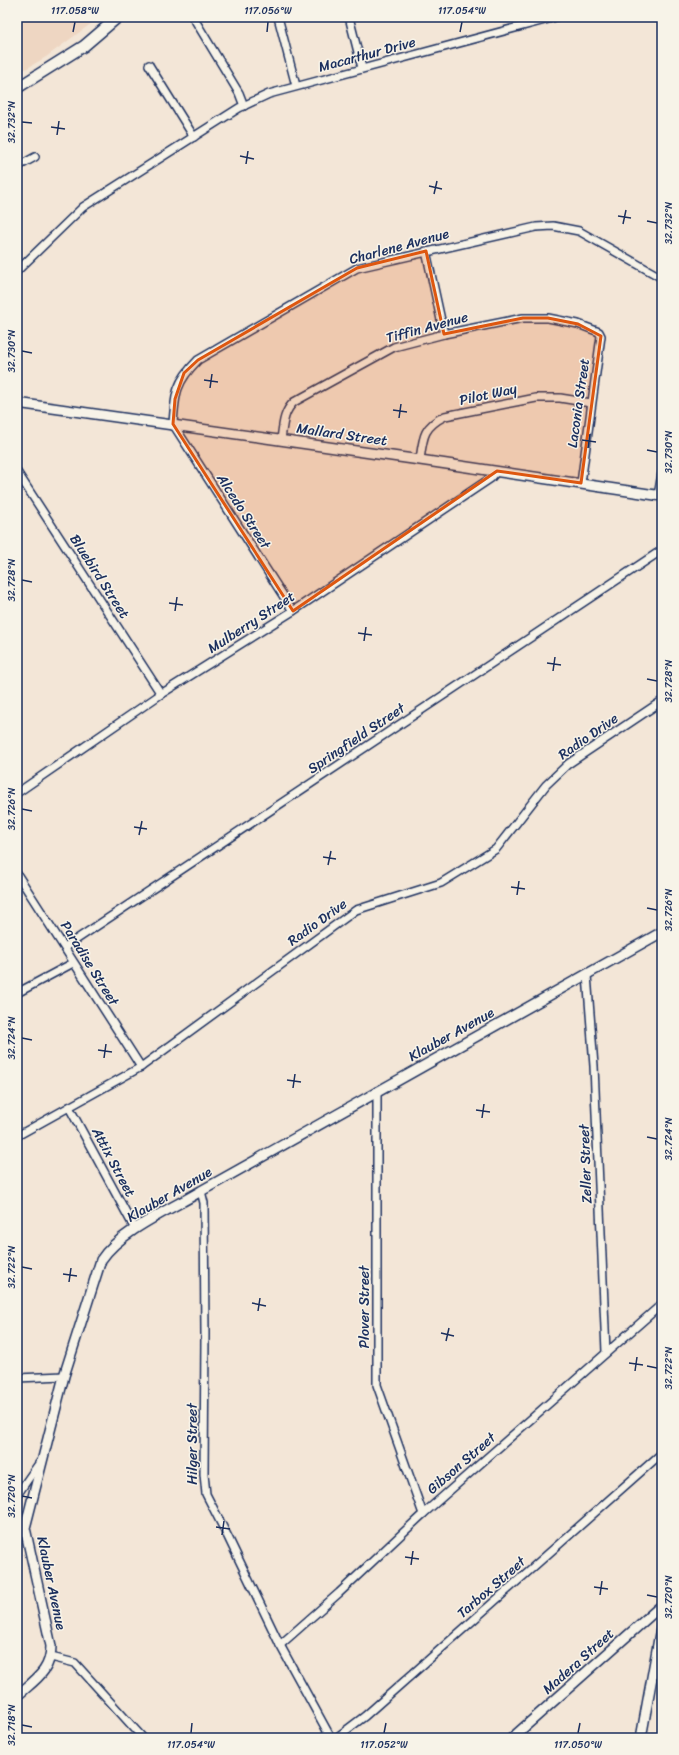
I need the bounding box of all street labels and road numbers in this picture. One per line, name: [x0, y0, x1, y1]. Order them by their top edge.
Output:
street label: Macarthur Drive: [316, 30, 419, 79]
street label: Charlene Avenue: [346, 221, 452, 272]
street label: Tiffin Avenue: [383, 305, 471, 350]
street label: Laconia Street: [560, 357, 597, 449]
street label: Pilot Way: [457, 376, 520, 413]
street label: Mallard Street: [295, 416, 389, 453]
street label: Alcedo Street: [209, 468, 278, 555]
street label: Bluebird Street: [63, 529, 136, 624]
street label: Mulberry Street: [202, 585, 300, 660]
street label: Springfield Street: [302, 696, 412, 781]
street label: Radio Drive: [553, 706, 624, 766]
street label: Radio Drive: [282, 892, 353, 953]
street label: Paradise Street: [53, 916, 126, 1012]
street label: Klauber Avenue: [403, 1000, 499, 1068]
street label: Attix Street: [84, 1122, 142, 1202]
street label: Zeller Street: [572, 1122, 599, 1204]
street label: Klauber Avenue: [122, 1160, 217, 1229]
street label: Plover Street: [352, 1264, 377, 1348]
street label: Hilger Street: [180, 1402, 205, 1485]
street label: Gibson Street: [421, 1425, 503, 1501]
street label: Klauber Avenue: [29, 1534, 74, 1633]
street label: Tarbox Street: [451, 1549, 533, 1625]
street label: Madera Street: [536, 1622, 620, 1701]

